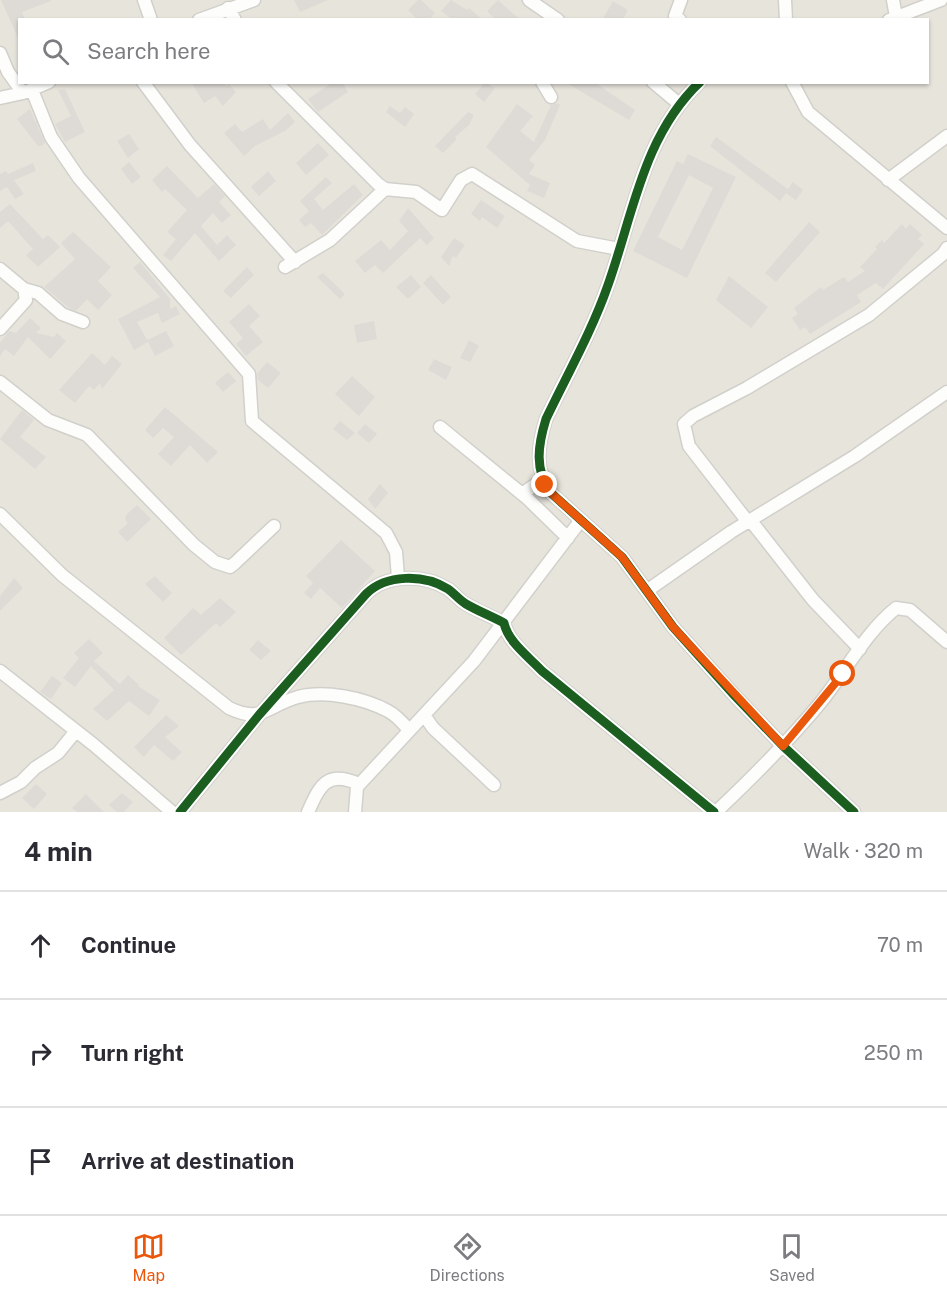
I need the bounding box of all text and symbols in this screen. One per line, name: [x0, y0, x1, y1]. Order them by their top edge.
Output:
search box: [18, 18, 929, 84]
icon: search: [39, 35, 72, 68]
text: Search here: [87, 38, 211, 64]
route end: [531, 471, 557, 497]
route start: [829, 660, 855, 686]
text: 4 min: [24, 836, 93, 867]
text: Walk · 320 m: [803, 839, 923, 863]
icon: ahead: [24, 929, 57, 962]
text: Continue: [81, 932, 176, 958]
text: 70 m: [877, 933, 923, 957]
icon: right: [24, 1037, 57, 1070]
text: Turn right: [81, 1040, 184, 1066]
text: 250 m: [864, 1041, 923, 1065]
icon: arrive: [24, 1145, 57, 1178]
text: Arrive at destination: [81, 1148, 294, 1174]
tab: Map: [132, 1230, 165, 1285]
tab: Directions: [430, 1230, 505, 1285]
tab: Saved: [769, 1230, 815, 1285]

